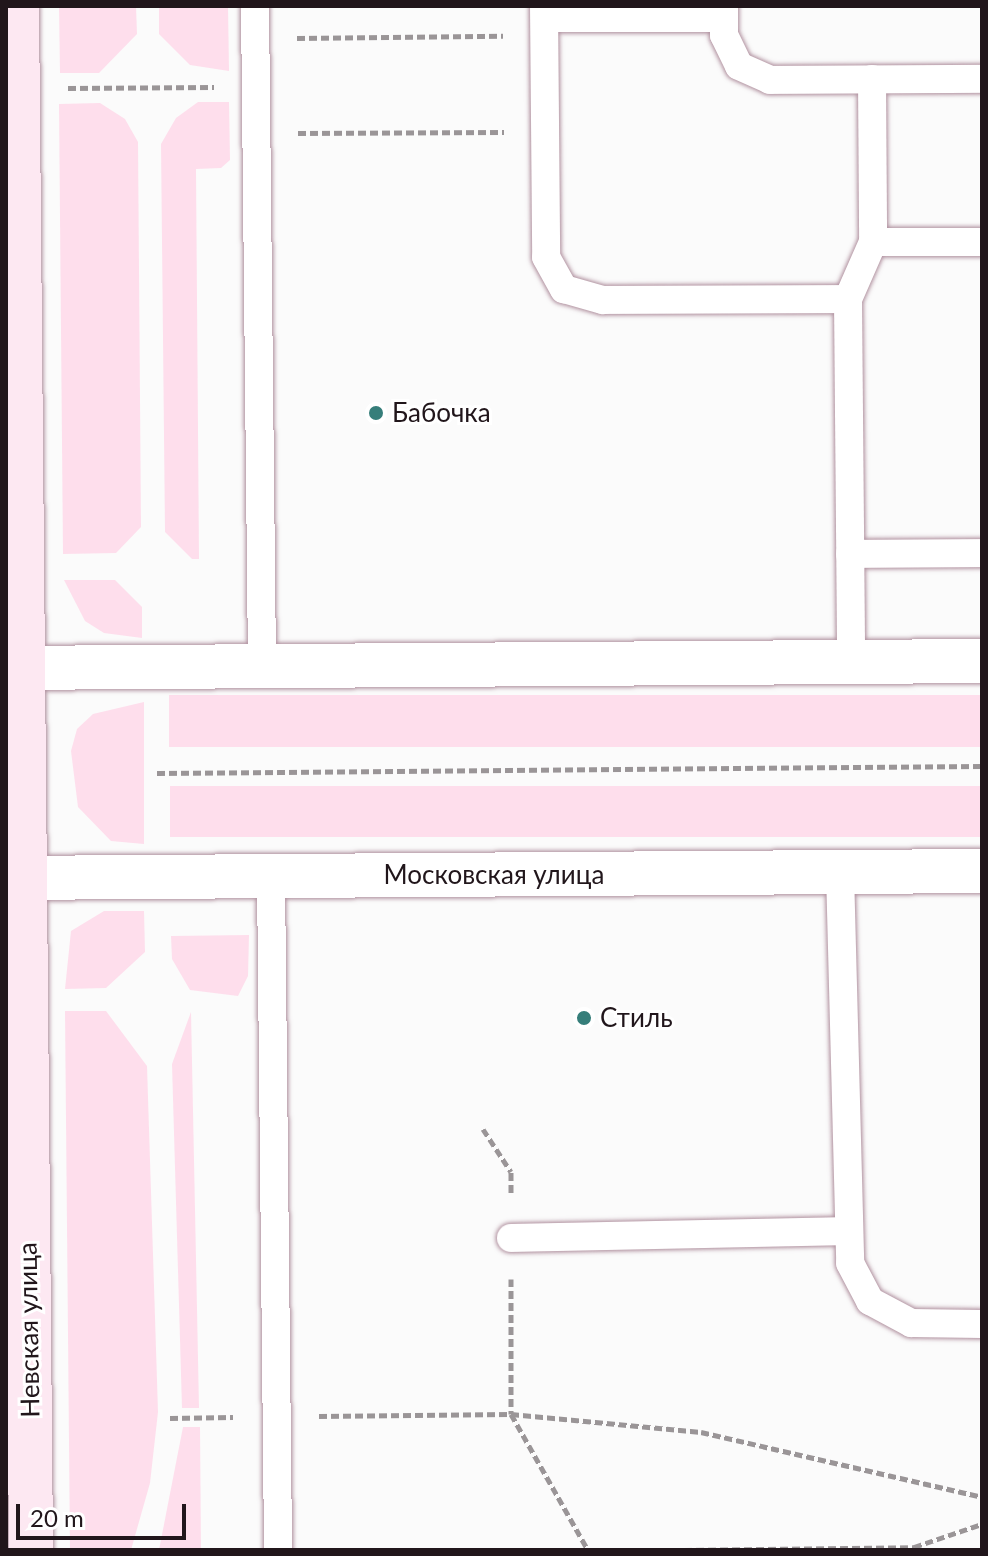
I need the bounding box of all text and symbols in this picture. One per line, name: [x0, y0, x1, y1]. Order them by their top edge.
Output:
place label: Бабочка: [392, 397, 491, 429]
marker: Бабочка: [367, 404, 385, 422]
street label: Московская улица: [384, 859, 604, 891]
place label: Стиль: [600, 1002, 673, 1034]
marker: Стиль: [575, 1009, 593, 1027]
street label: Невская улица: [12, 1242, 46, 1418]
scale bar: [20, 1488, 190, 1538]
text: 20 m: [30, 1503, 84, 1532]

